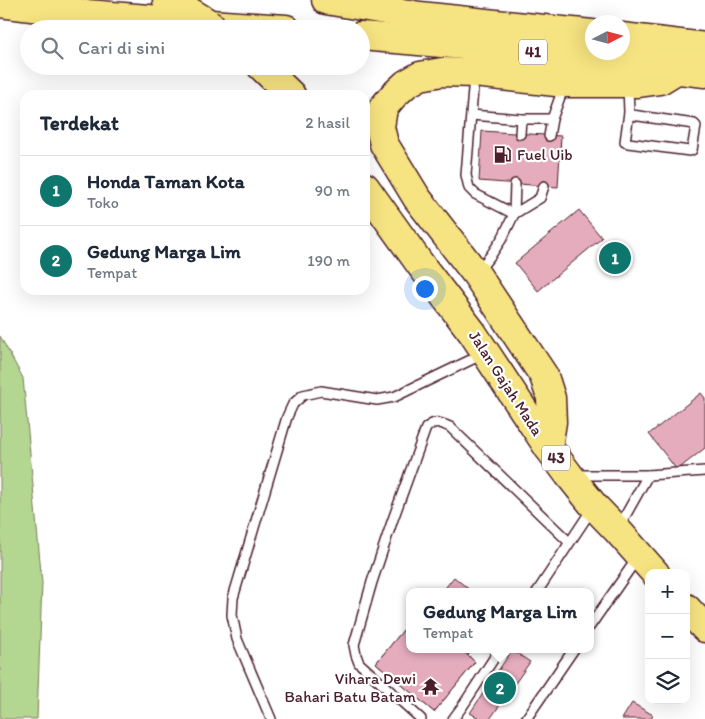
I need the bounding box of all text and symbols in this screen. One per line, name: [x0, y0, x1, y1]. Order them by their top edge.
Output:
north arrow: [585, 15, 630, 60]
search box: [20, 20, 370, 75]
icon: search: [38, 34, 66, 62]
text: Cari di sini: [78, 36, 165, 59]
road number: 41: [519, 40, 547, 64]
text: Terdekat: [40, 110, 119, 135]
text: 2 hasil: [305, 113, 350, 132]
fuel station icon: Fuel Uib: [493, 144, 513, 164]
place label: Fuel Uib: [517, 145, 573, 164]
text: Honda Taman Kota: [87, 170, 245, 193]
text: 1: [52, 181, 60, 200]
text: 90 m: [315, 181, 350, 200]
text: Toko: [87, 193, 119, 212]
pin: 1: [599, 239, 631, 277]
text: Gedung Marga Lim: [87, 240, 241, 263]
text: 2: [52, 251, 60, 270]
text: 190 m: [307, 251, 350, 270]
text: Tempat: [87, 263, 137, 282]
your location: [412, 276, 438, 302]
street label: Jalan Gajah Mada: [465, 327, 547, 440]
road number: 43: [542, 446, 570, 470]
map controls: [645, 569, 690, 704]
button: +: [645, 569, 690, 614]
popup: [406, 588, 594, 653]
text: Gedung Marga Lim: [423, 600, 577, 623]
button: −: [645, 614, 690, 659]
text: Tempat: [423, 623, 473, 642]
button: layers: [645, 659, 690, 704]
place label: Vihara Dewi Bahari Batu Batam: [284, 669, 416, 706]
pin: 2: [484, 669, 516, 707]
temple icon: Vihara Dewi Bahari Batu Batam: [420, 677, 440, 697]

